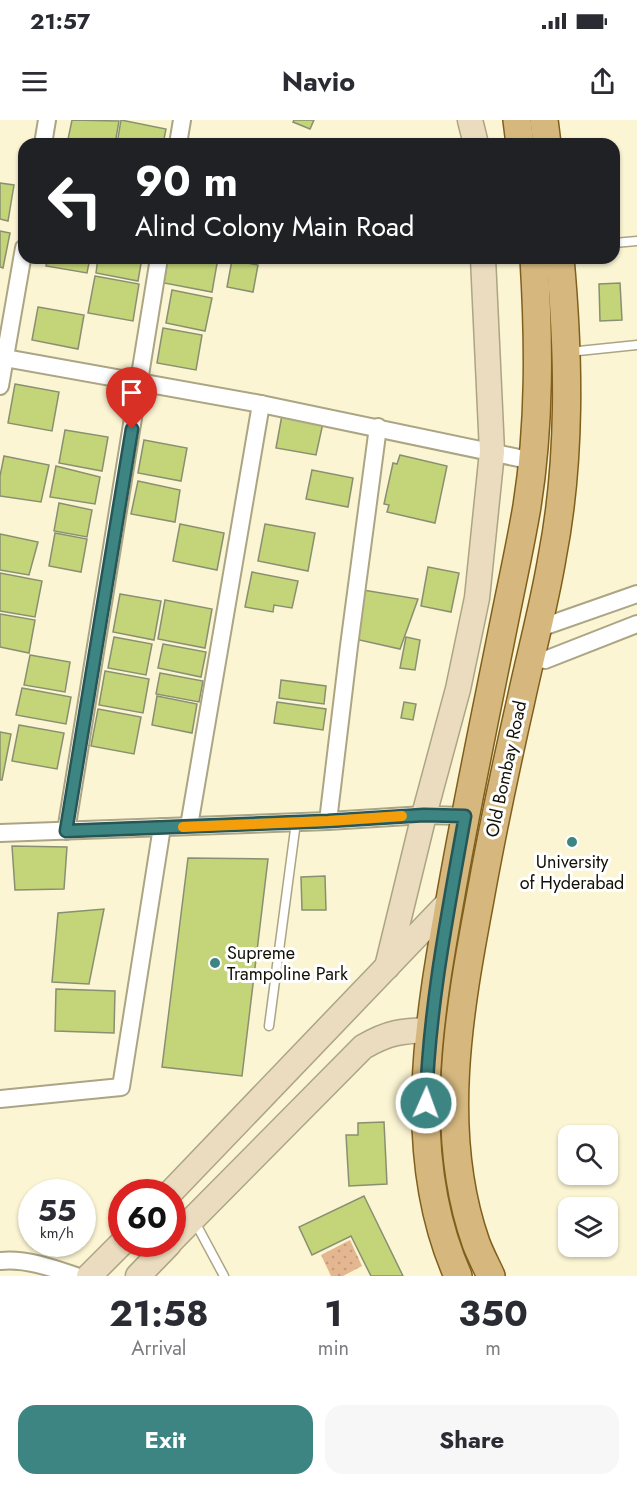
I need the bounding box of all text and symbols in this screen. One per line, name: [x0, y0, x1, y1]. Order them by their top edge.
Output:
text: 21:57: [30, 5, 90, 37]
text: Navio: [282, 62, 355, 101]
icon: menu: [18, 65, 51, 98]
icon: share: [586, 65, 619, 98]
text: 90 m: [135, 151, 238, 212]
icon: left: [36, 162, 114, 240]
text: Alind Colony Main Road: [135, 207, 414, 246]
pin: [106, 367, 157, 429]
icon: arrive: [115, 376, 148, 409]
street label: Old Bombay Road: [479, 698, 533, 840]
marker: University of Hyderabad: [565, 835, 579, 849]
place label: University of Hyderabad: [520, 849, 624, 896]
place label: Supreme Trampoline Park: [227, 940, 348, 987]
marker: Supreme Trampoline Park: [208, 956, 222, 970]
position arrow: [394, 1071, 458, 1135]
map controls: [558, 1125, 618, 1257]
button: search: [558, 1125, 618, 1185]
speed limit sign: 60: [108, 1179, 186, 1257]
text: 55: [38, 1189, 76, 1232]
button: layers: [558, 1197, 618, 1257]
text: km/h: [40, 1222, 74, 1244]
text: 21:58: [109, 1287, 209, 1339]
text: 1: [324, 1287, 343, 1339]
text: 350: [458, 1287, 528, 1339]
text: Arrival: [131, 1334, 186, 1363]
text: min: [318, 1334, 349, 1363]
text: m: [485, 1334, 501, 1363]
button: Exit: [18, 1405, 313, 1474]
button: Share: [325, 1405, 619, 1474]

